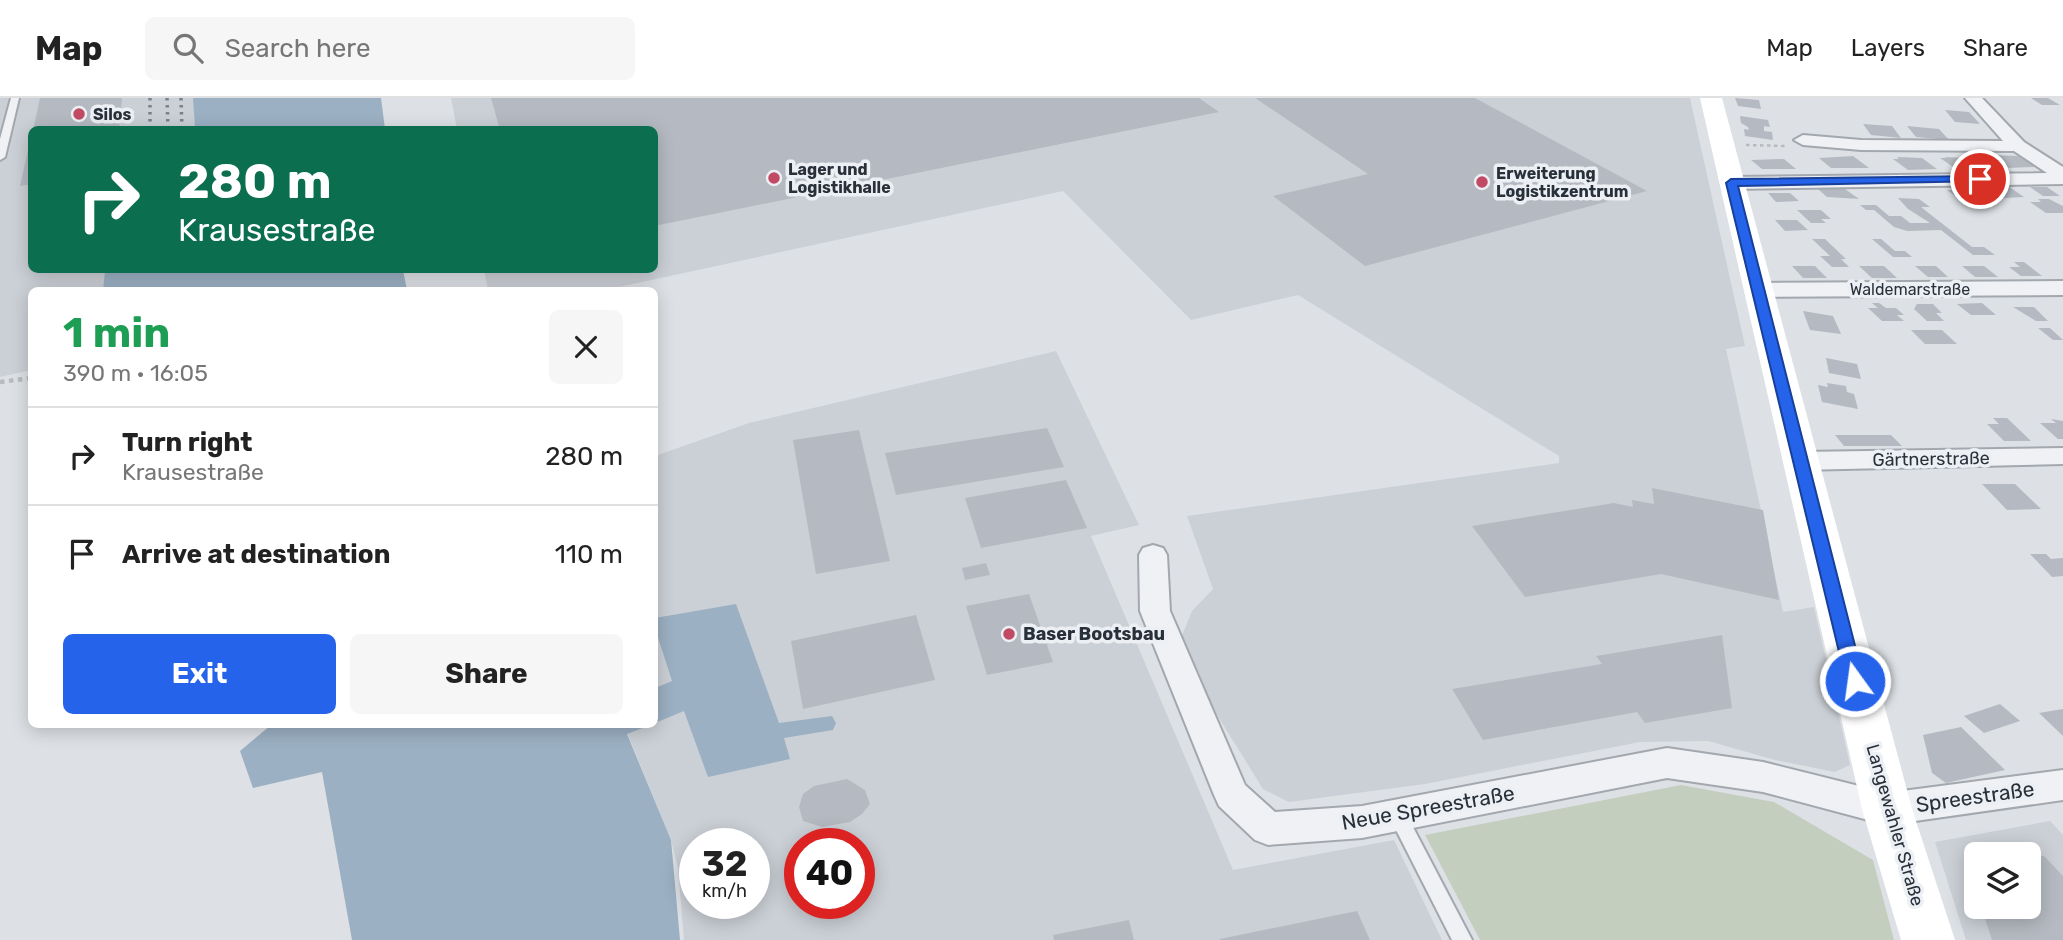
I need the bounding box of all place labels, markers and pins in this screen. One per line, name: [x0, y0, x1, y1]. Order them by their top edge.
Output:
place label: Silos: [93, 105, 132, 124]
marker: Silos: [71, 106, 87, 122]
pin: [1950, 149, 2010, 209]
place label: Lager und Logistikhalle: [788, 160, 891, 197]
place label: Erweiterung Logistikzentrum: [1496, 164, 1628, 201]
marker: Lager und Logistikhalle: [766, 170, 782, 186]
marker: Erweiterung Logistikzentrum: [1474, 174, 1490, 190]
place label: Baser Bootsbau: [1023, 623, 1165, 645]
marker: Baser Bootsbau: [1001, 626, 1017, 642]

